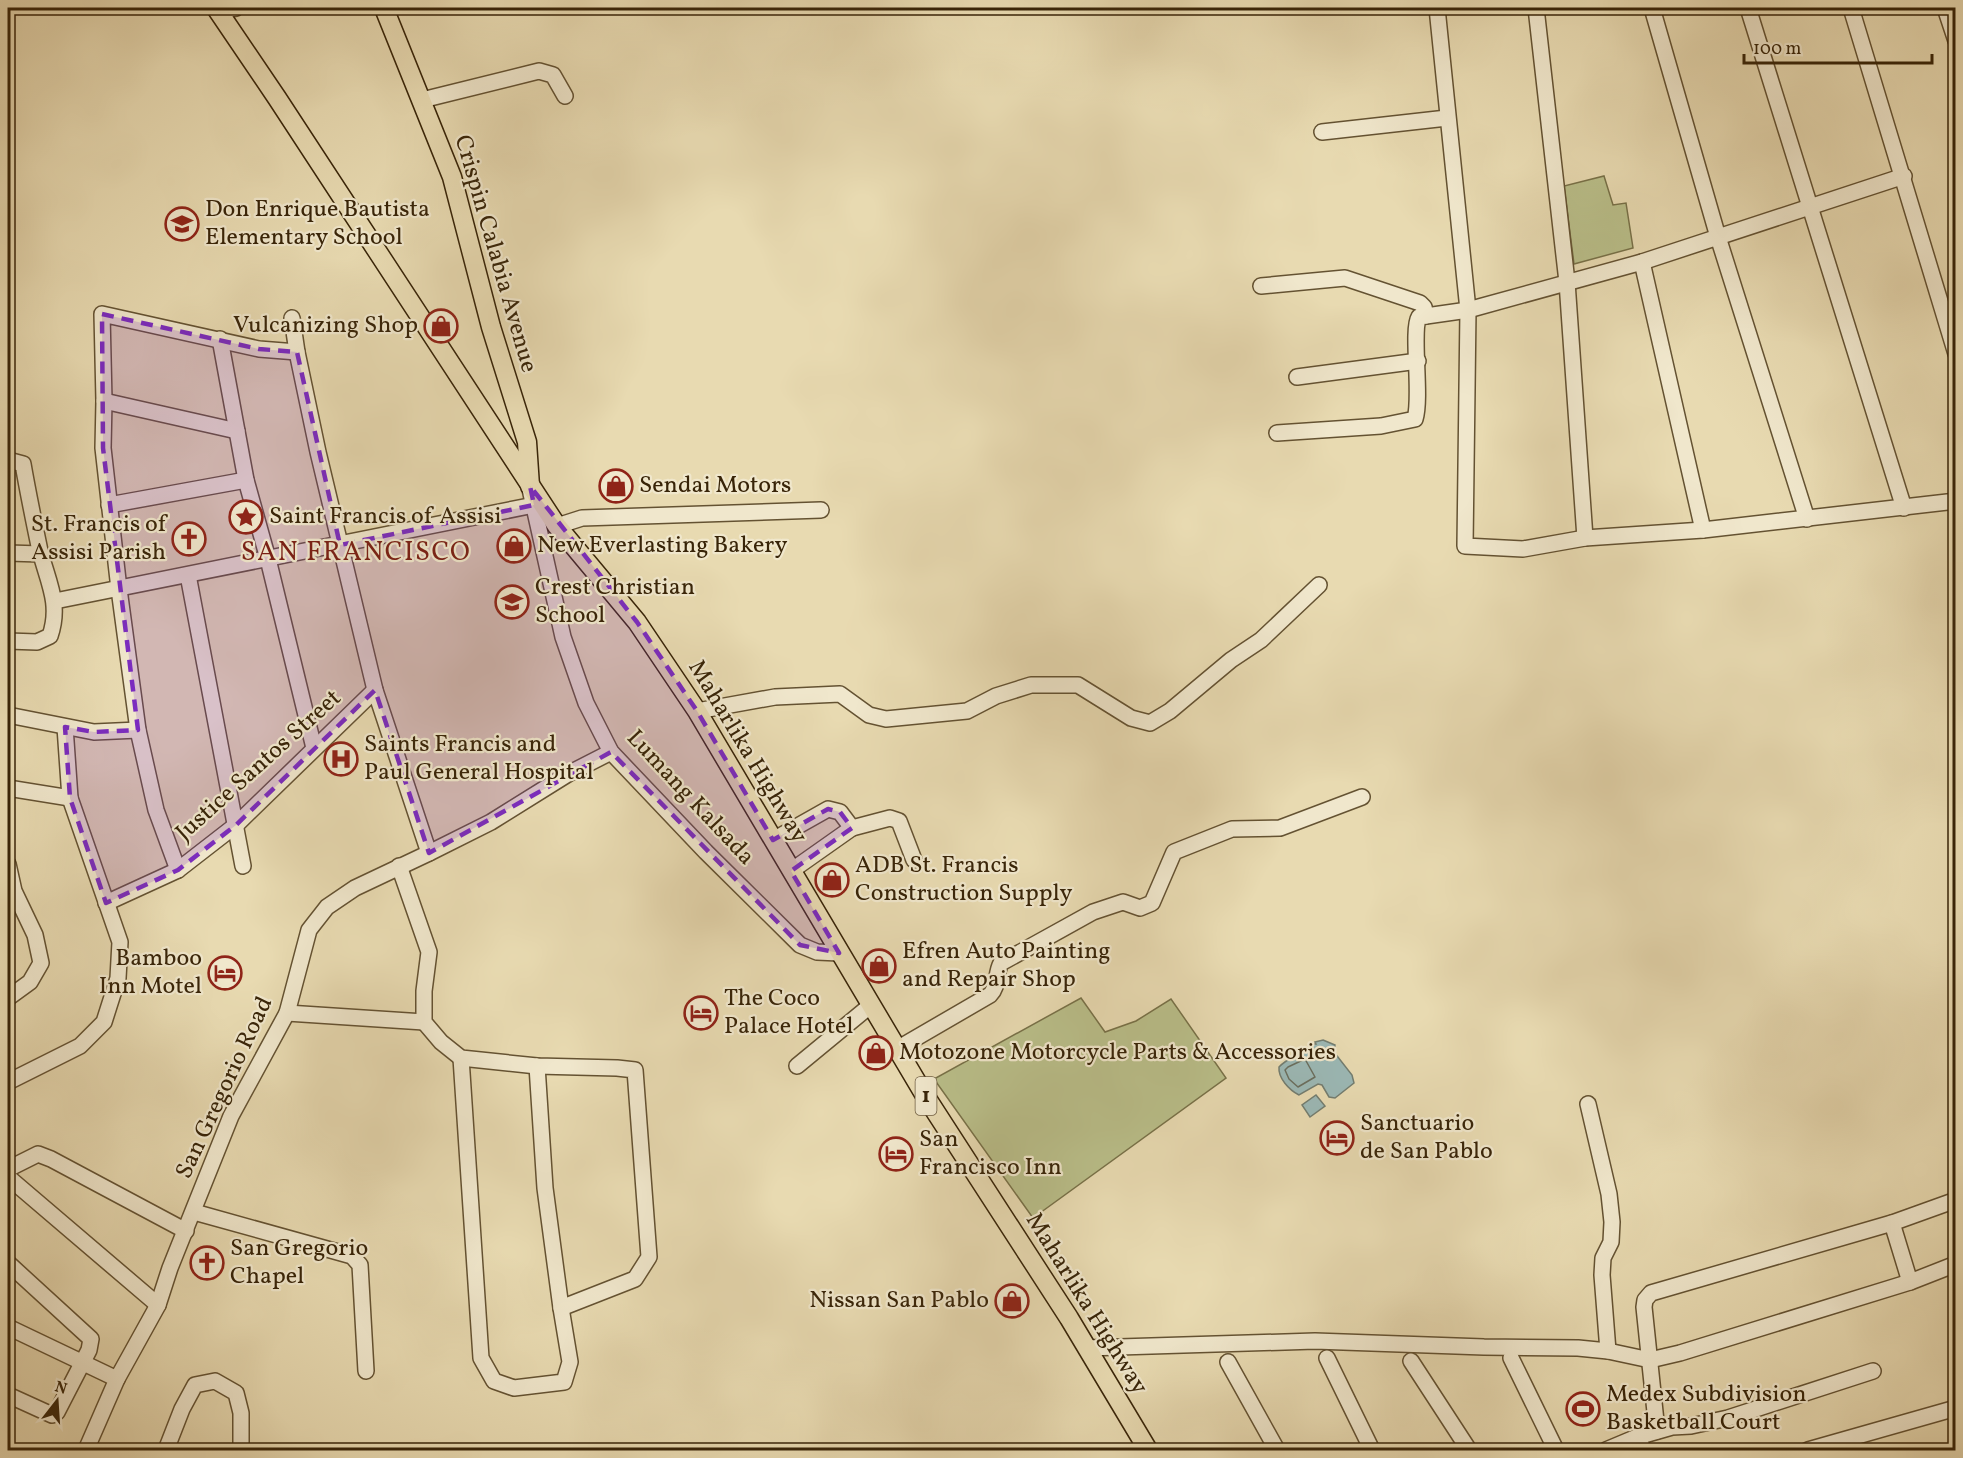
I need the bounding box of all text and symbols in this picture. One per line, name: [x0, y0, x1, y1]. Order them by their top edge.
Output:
scale bar: [1744, 27, 1932, 65]
text: 100 m: [1753, 37, 1802, 62]
street label: Crispin Calabia Avenue: [445, 131, 545, 377]
place label: Don Enrique Bautista Elementary School: [205, 193, 430, 255]
school or university icon: Don Enrique Bautista Elementary School: [164, 206, 200, 242]
shop icon: Vulcanizing Shop: [423, 308, 459, 344]
place label: Vulcanizing Shop: [233, 309, 418, 343]
shop icon: Sendai Motors: [598, 468, 634, 504]
place label: Sendai Motors: [639, 469, 791, 503]
place icon: Saint Francis of Assisi: [228, 499, 264, 535]
place label: Saint Francis of Assisi: [269, 500, 501, 534]
place label: St. Francis of Assisi Parish: [31, 508, 169, 570]
church icon: St. Francis of Assisi Parish: [171, 521, 207, 557]
shop icon: New Everlasting Bakery: [496, 528, 532, 564]
place label: New Everlasting Bakery: [537, 529, 787, 563]
district label: SAN FRANCISCO: [241, 534, 471, 572]
place label: Crest Christian School: [535, 571, 695, 633]
school or university icon: Crest Christian School: [494, 584, 530, 620]
street label: Maharlika Highway: [679, 654, 815, 850]
street label: Justice Santos Street: [169, 682, 349, 850]
street label: Lumang Kalsada: [618, 723, 762, 873]
place label: Saints Francis and Paul General Hospital: [364, 728, 594, 790]
hospital icon: Saints Francis and Paul General Hospital: [323, 741, 359, 777]
place label: ADB St. Francis Construction Supply: [855, 849, 1073, 911]
shop icon: ADB St. Francis Construction Supply: [814, 862, 850, 898]
place label: Efren Auto Painting and Repair Shop: [902, 935, 1111, 997]
place label: Bamboo Inn Motel: [99, 942, 202, 1004]
shop icon: Efren Auto Painting and Repair Shop: [861, 948, 897, 984]
hotel icon: Bamboo Inn Motel: [207, 955, 243, 991]
place label: The Coco Palace Hotel: [724, 982, 854, 1044]
street label: San Gregorio Road: [168, 991, 282, 1185]
hotel icon: The Coco Palace Hotel: [683, 995, 719, 1031]
shop icon: Motozone Motorcycle Parts & Accessories: [858, 1035, 894, 1071]
place label: Motozone Motorcycle Parts & Accessories: [899, 1036, 1336, 1070]
road number: 1: [916, 1077, 936, 1115]
place label: Sanctuario de San Pablo: [1360, 1107, 1493, 1169]
hotel icon: Sanctuario de San Pablo: [1319, 1120, 1355, 1156]
place label: San Francisco Inn: [919, 1123, 1062, 1185]
hotel icon: San Francisco Inn: [878, 1136, 914, 1172]
street label: Maharlika Highway: [1016, 1207, 1156, 1401]
place label: San Gregorio Chapel: [230, 1232, 368, 1294]
church icon: San Gregorio Chapel: [189, 1245, 225, 1281]
shop icon: Nissan San Pablo: [994, 1283, 1030, 1319]
place label: Nissan San Pablo: [809, 1284, 989, 1318]
north arrow: [27, 1371, 87, 1431]
text: N: [52, 1376, 70, 1401]
place label: Medex Subdivision Basketball Court: [1606, 1378, 1807, 1440]
sports icon: Medex Subdivision Basketball Court: [1565, 1391, 1601, 1427]

